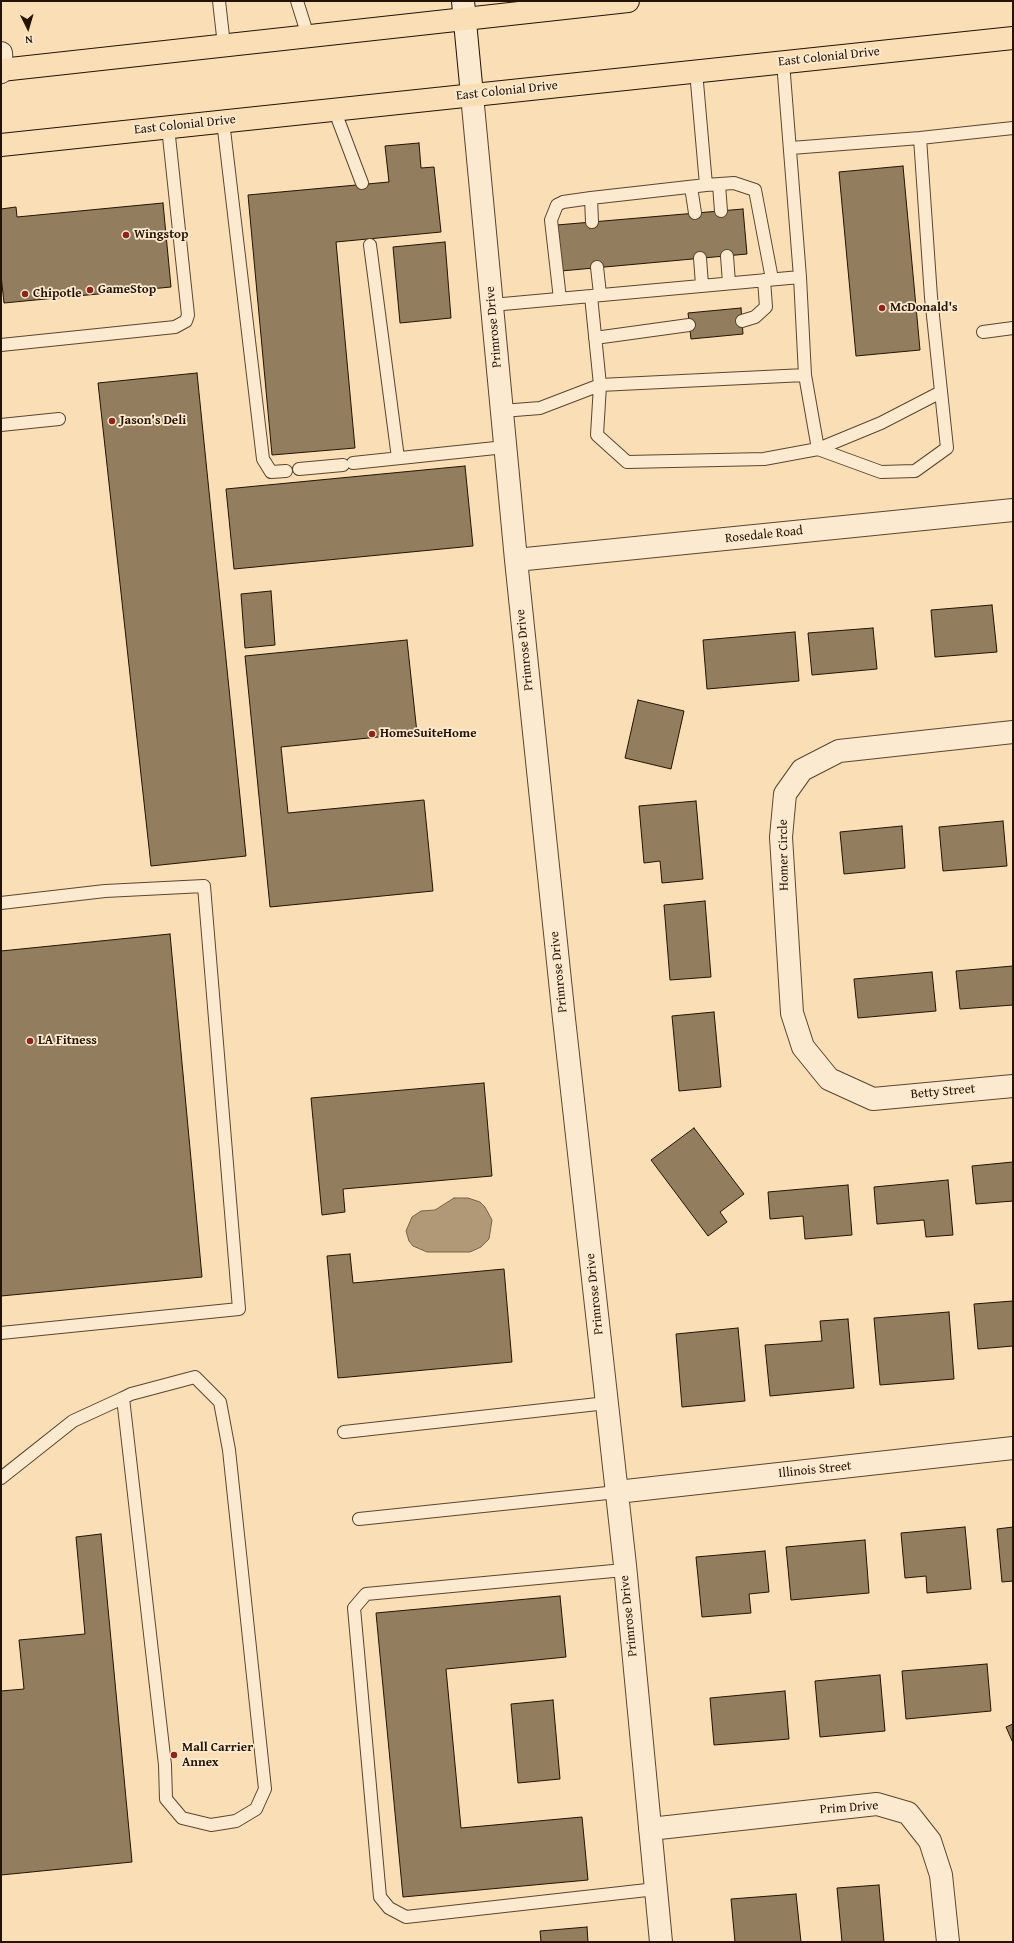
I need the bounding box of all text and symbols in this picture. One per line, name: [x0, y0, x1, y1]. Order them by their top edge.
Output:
north arrow: [8, 8, 48, 48]
text: N: [25, 32, 33, 48]
street label: East Colonial Drive: [777, 44, 881, 70]
street label: East Colonial Drive: [455, 78, 559, 104]
street label: East Colonial Drive: [133, 112, 237, 138]
place label: Wingstop: [134, 227, 188, 243]
marker: Wingstop: [121, 230, 131, 240]
place label: GameStop: [98, 282, 156, 298]
marker: GameStop: [85, 285, 95, 295]
place label: Chipotle: [33, 286, 82, 302]
street label: Primrose Drive: [483, 286, 505, 368]
marker: Chipotle: [20, 289, 30, 299]
place label: McDonald's: [890, 300, 958, 316]
marker: McDonald's: [877, 303, 887, 313]
place label: Jason's Deli: [120, 413, 186, 429]
marker: Jason's Deli: [107, 416, 117, 426]
street label: Rosedale Road: [724, 523, 804, 547]
street label: Primrose Drive: [513, 609, 537, 691]
place label: HomeSuiteHome: [380, 726, 477, 742]
marker: HomeSuiteHome: [367, 729, 377, 739]
street label: Homer Circle: [776, 819, 792, 891]
street label: Primrose Drive: [547, 931, 571, 1013]
place label: LA Fitness: [38, 1033, 97, 1049]
marker: LA Fitness: [25, 1036, 35, 1046]
street label: Betty Street: [910, 1081, 976, 1103]
street label: Primrose Drive: [583, 1253, 607, 1335]
street label: Illinois Street: [778, 1458, 852, 1482]
street label: Primrose Drive: [617, 1575, 641, 1657]
place label: Mall Carrier Annex: [182, 1740, 253, 1771]
marker: Mall Carrier Annex: [169, 1750, 179, 1760]
street label: Prim Drive: [819, 1798, 879, 1818]

